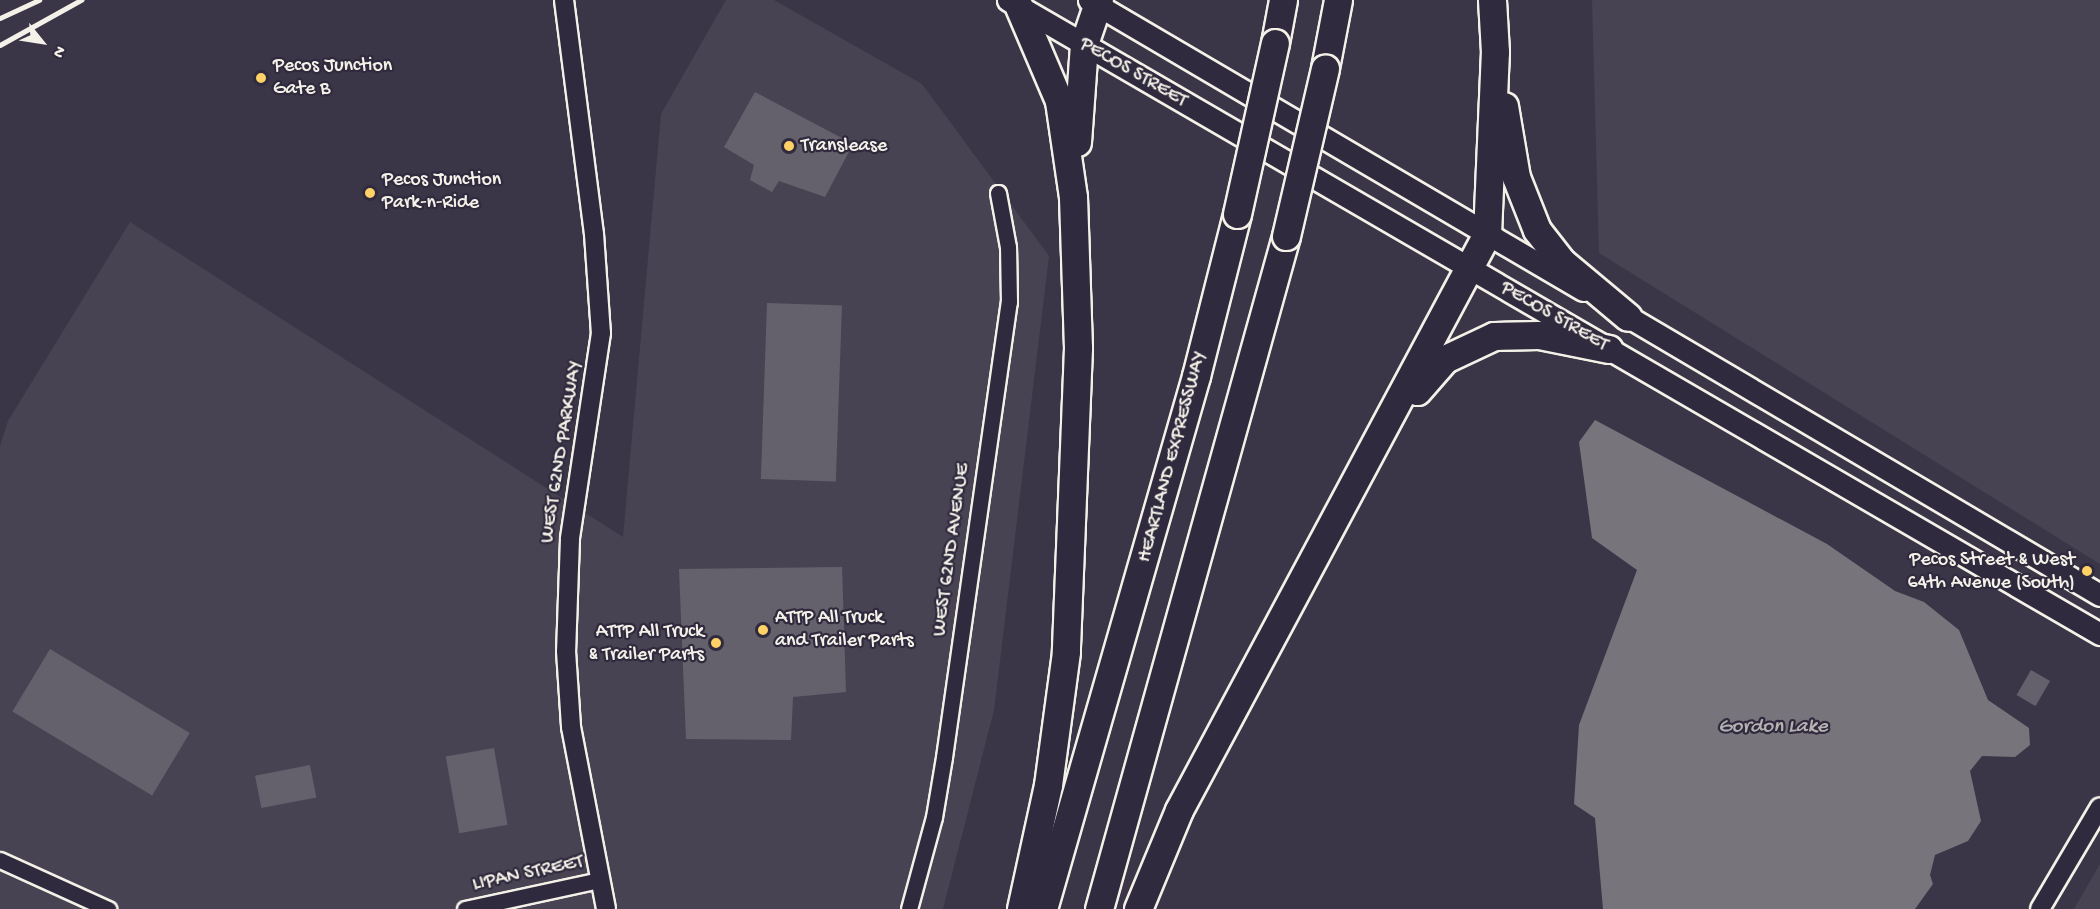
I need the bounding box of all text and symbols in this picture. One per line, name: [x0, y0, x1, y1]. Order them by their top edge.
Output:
north arrow: [12, 12, 72, 72]
street label: PECOS STREET: [1075, 32, 1191, 114]
text: N: [47, 42, 69, 61]
place label: Pecos Junction Gate B: [273, 54, 392, 101]
marker: Pecos Junction Gate B: [254, 71, 268, 85]
place label: Translease: [801, 134, 887, 158]
marker: Translease: [782, 139, 796, 153]
place label: Pecos Junction Park-n-Ride: [382, 169, 501, 216]
marker: Pecos Junction Park-n-Ride: [363, 186, 377, 200]
street label: PECOS STREET: [1496, 276, 1612, 358]
street label: HEARTLAND EXPRESSWAY: [1133, 349, 1213, 565]
street label: WEST 62ND PARKWAY: [536, 359, 588, 545]
street label: WEST 62ND AVENUE: [928, 462, 976, 638]
place label: Pecos Street & West 64th Avenue (South): [1908, 548, 2075, 595]
marker: Pecos Street & West 64th Avenue (South): [2080, 564, 2094, 578]
place label: ATTP All Truck and Trailer Parts: [775, 606, 914, 653]
place label: ATTP All Truck & Trailer Parts: [589, 620, 704, 667]
marker: ATTP All Truck and Trailer Parts: [756, 623, 770, 637]
marker: ATTP All Truck & Trailer Parts: [709, 636, 723, 650]
water label: Gordon Lake: [1718, 715, 1828, 741]
street label: LIPAN STREET: [470, 851, 586, 897]

